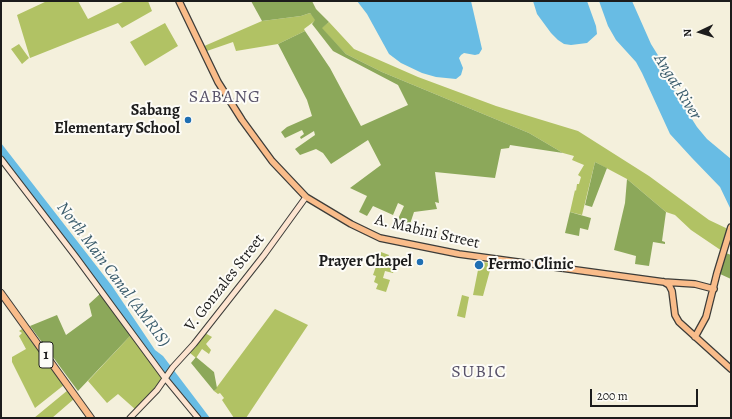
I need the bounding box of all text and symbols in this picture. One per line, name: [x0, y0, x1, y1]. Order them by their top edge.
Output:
north arrow: [680, 12, 720, 52]
text: N: [680, 28, 695, 37]
water label: Angat River: [649, 50, 705, 124]
district label: SABANG: [189, 87, 261, 109]
place label: Sabang Elementary School: [54, 101, 180, 139]
marker: Sabang Elementary School: [183, 115, 193, 125]
water label: North Main Canal (AMRIS): [52, 198, 174, 352]
street label: A. Mabini Street: [373, 211, 481, 253]
street label: V. Gonzales Street: [181, 231, 269, 335]
place label: Prayer Chapel: [318, 252, 412, 272]
place label: Fermo Clinic: [488, 255, 574, 275]
marker: Prayer Chapel: [415, 257, 425, 267]
marker: Fermo Clinic: [473, 259, 485, 271]
road number: 1: [39, 342, 53, 368]
district label: SUBIC: [451, 362, 507, 384]
scale bar: [592, 381, 700, 407]
text: 200 m: [597, 388, 628, 404]

